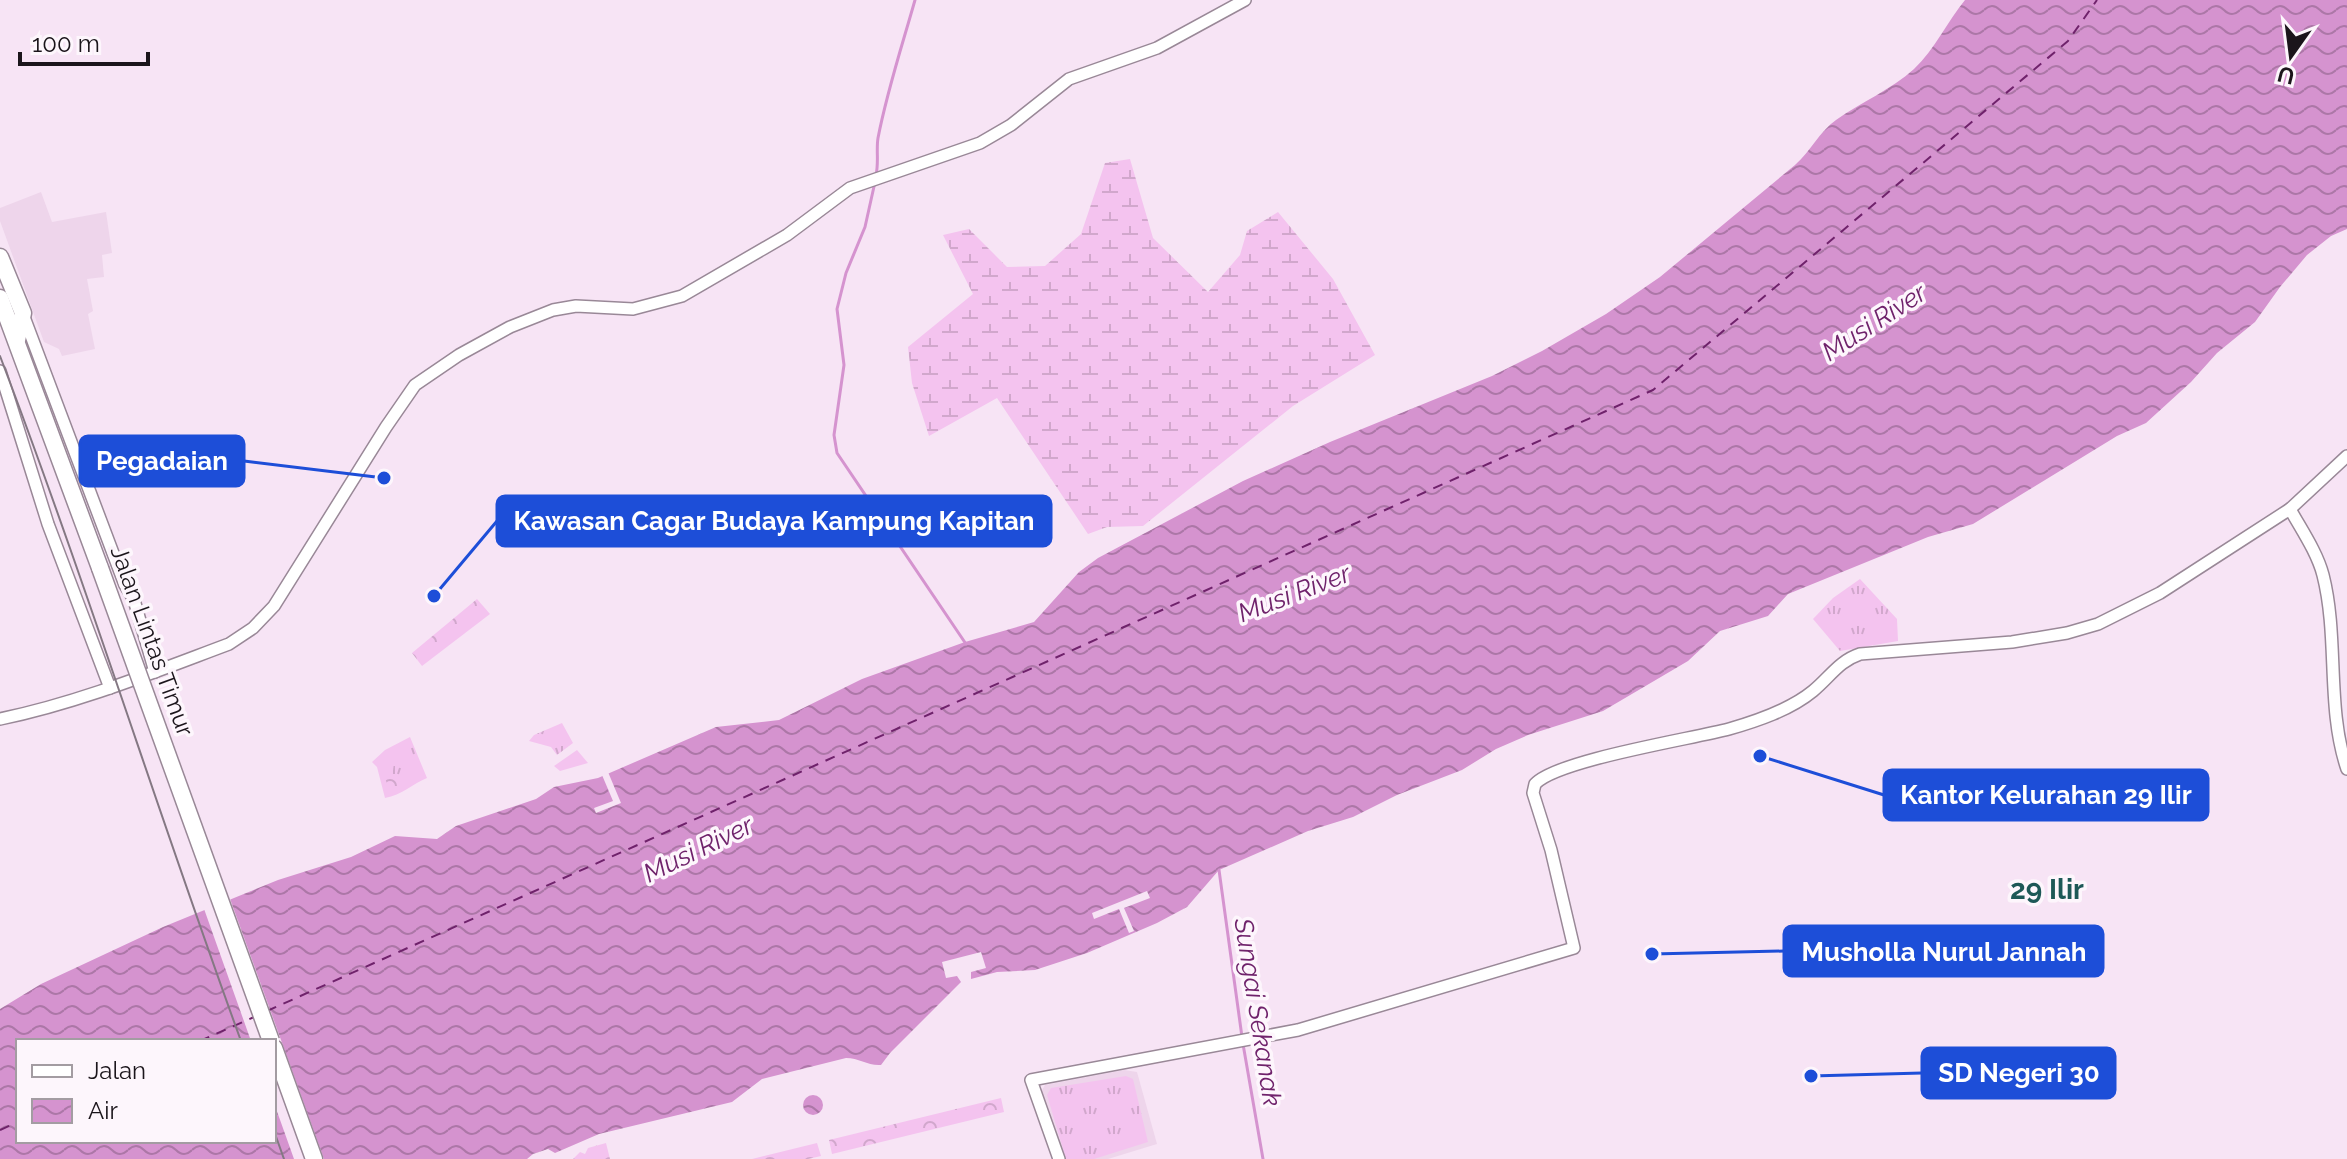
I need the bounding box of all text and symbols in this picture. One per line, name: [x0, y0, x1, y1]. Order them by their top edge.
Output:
scale bar: [20, 16, 148, 66]
north arrow: [2251, 16, 2331, 96]
text: 100 m: [32, 29, 100, 58]
text: U: [2275, 61, 2297, 90]
water label: Musi River: [1816, 277, 1933, 367]
callout: Pegadaian: [80, 436, 244, 486]
text: Pegadaian: [96, 446, 228, 476]
callout: Kawasan Cagar Budaya Kampung Kapitan: [497, 496, 1051, 546]
text: Kawasan Cagar Budaya Kampung Kapitan: [513, 506, 1035, 536]
street label: Jalan Lintas Timur: [105, 542, 200, 740]
water label: Musi River: [1234, 557, 1355, 628]
callout: Kantor Kelurahan 29 Ilir: [1884, 770, 2208, 820]
text: Kantor Kelurahan 29 Ilir: [1900, 780, 2192, 810]
water label: Musi River: [638, 809, 759, 888]
district label: 29 Ilir: [2010, 873, 2084, 906]
water label: Sungai Sekanak: [1228, 915, 1288, 1108]
callout: Musholla Nurul Jannah: [1784, 926, 2103, 976]
text: Musholla Nurul Jannah: [1801, 937, 2087, 967]
legend: [16, 1039, 276, 1143]
callout: SD Negeri 30: [1922, 1048, 2115, 1098]
text: Jalan: [88, 1056, 146, 1085]
text: SD Negeri 30: [1938, 1058, 2100, 1088]
text: Air: [88, 1096, 118, 1125]

